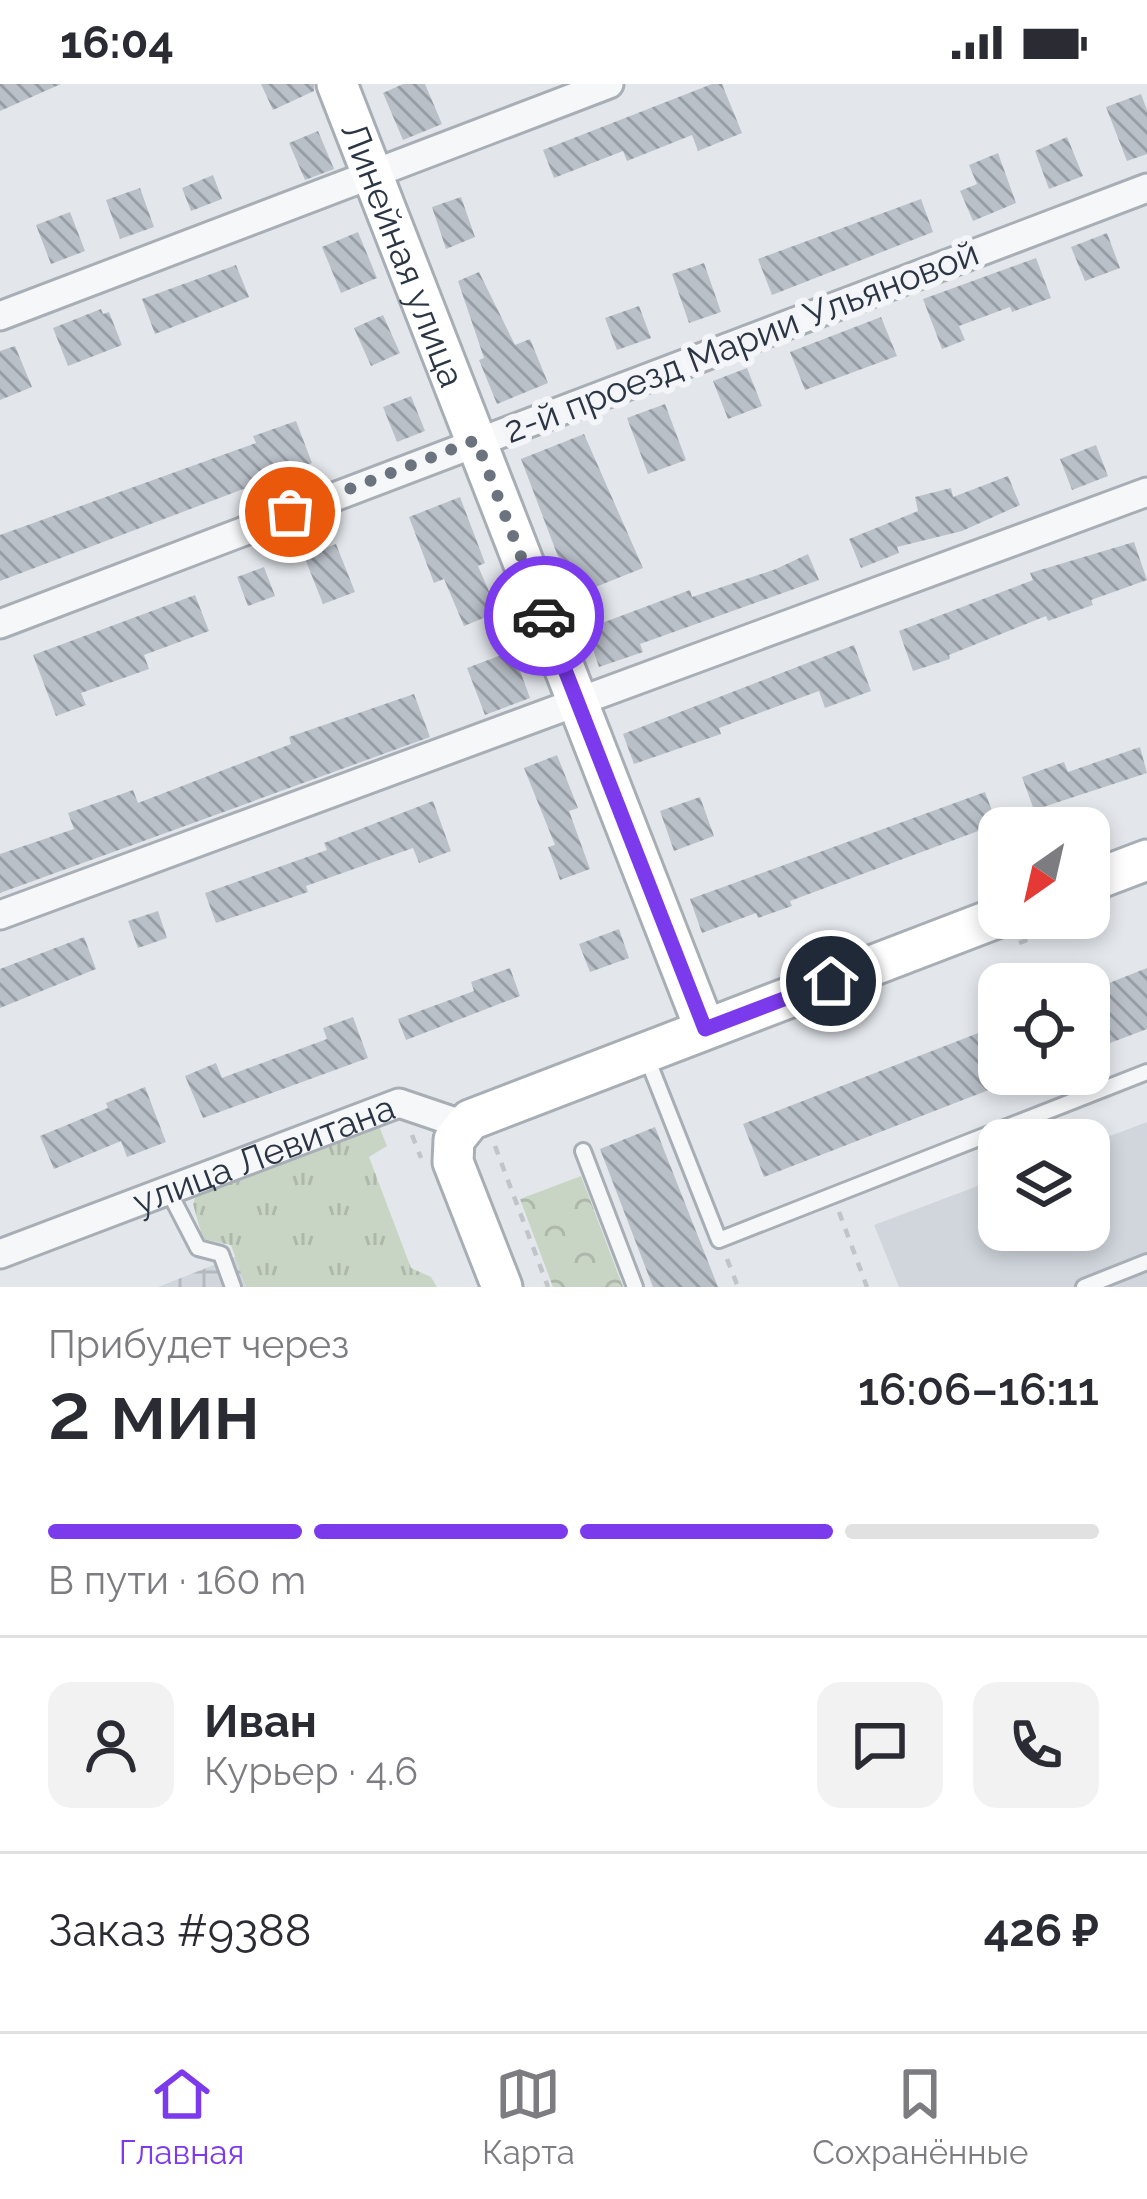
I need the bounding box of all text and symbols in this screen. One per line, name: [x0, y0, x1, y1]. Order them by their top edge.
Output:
text: 16:04: [60, 16, 174, 69]
street label: Линейная улица: [333, 116, 474, 393]
street label: 2-й проезд Марии Ульяновой: [498, 231, 984, 451]
pin: [239, 461, 341, 563]
icon: bag: [257, 479, 323, 545]
courier: [484, 556, 604, 676]
icon: car: [511, 583, 577, 649]
north arrow: [978, 807, 1110, 939]
map controls: [978, 807, 1110, 1251]
pin: [780, 930, 882, 1032]
icon: home: [798, 948, 864, 1014]
button: locate: [978, 963, 1110, 1095]
street label: улица Левитана: [127, 1086, 400, 1223]
button: layers: [978, 1119, 1110, 1251]
text: Прибудет через: [48, 1321, 349, 1367]
text: 16:06–16:11: [858, 1363, 1099, 1416]
text: 2 мин: [48, 1366, 260, 1457]
text: В пути · 160 m: [48, 1557, 306, 1603]
button: person: [48, 1682, 174, 1808]
button: chat: [817, 1682, 943, 1808]
button: phone: [973, 1682, 1099, 1808]
text: Иван: [204, 1695, 317, 1748]
text: Курьер · 4.6: [204, 1748, 418, 1794]
text: Заказ #9388: [48, 1904, 311, 1957]
text: 426 ₽: [984, 1904, 1099, 1957]
tab: Главная: [119, 2061, 244, 2172]
tab: Карта: [482, 2061, 575, 2172]
tab: Сохранённые: [812, 2061, 1028, 2172]

